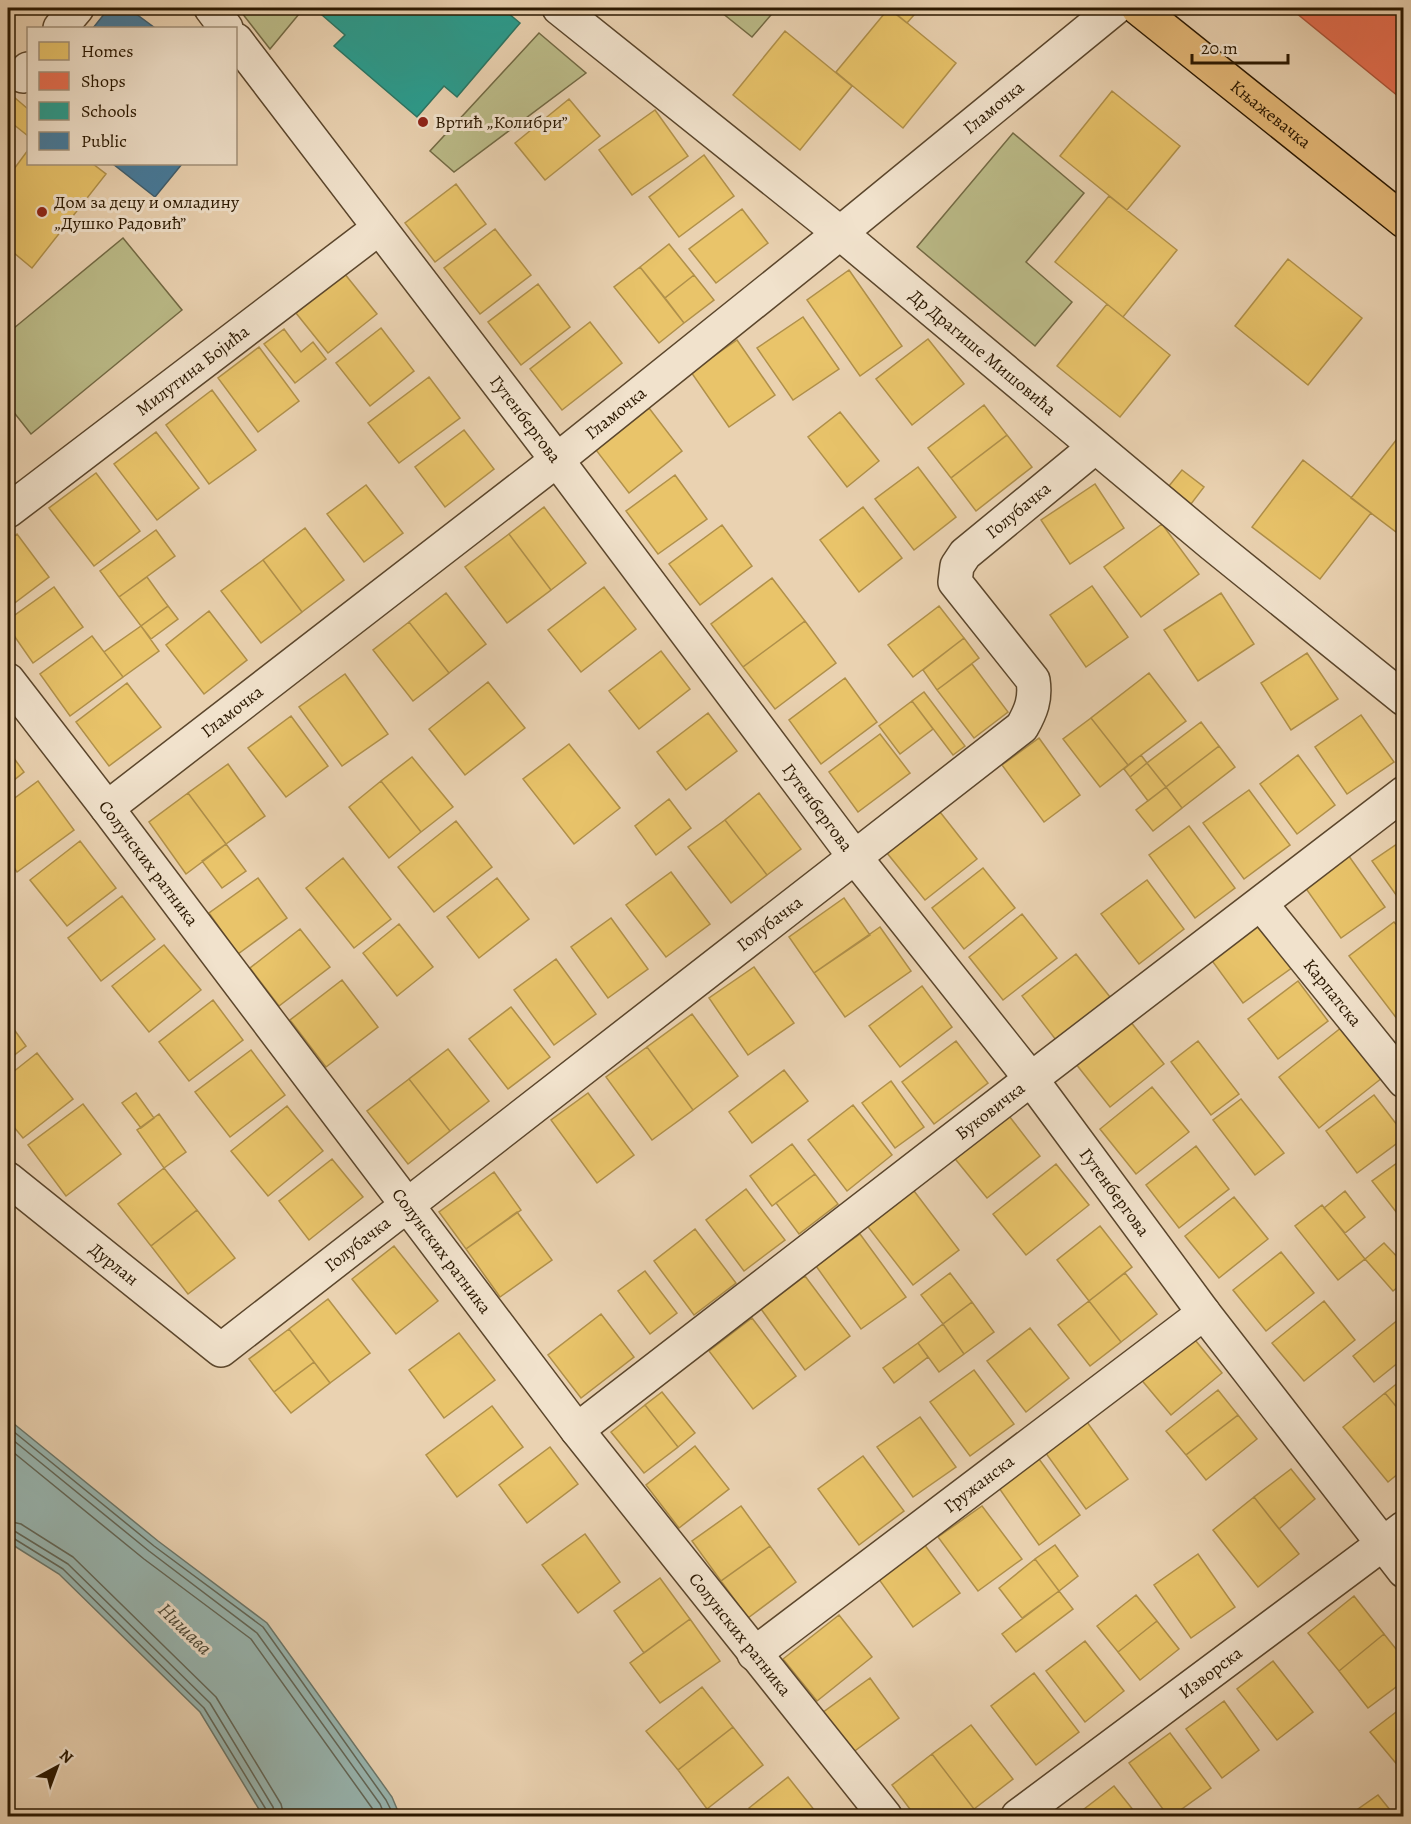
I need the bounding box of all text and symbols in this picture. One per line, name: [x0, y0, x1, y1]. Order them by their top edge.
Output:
legend: [27, 27, 237, 165]
scale bar: [1192, 27, 1288, 65]
text: 20 m: [1201, 36, 1238, 60]
text: Homes: [81, 39, 133, 63]
text: Shops: [81, 69, 126, 93]
street label: Гламочка: [958, 75, 1030, 140]
street label: Књажевачка: [1225, 75, 1317, 154]
text: Schools: [81, 99, 137, 123]
place label: Вртић „Колибри”: [435, 110, 568, 134]
marker: Вртић „Колибри”: [416, 115, 430, 129]
text: Public: [81, 129, 127, 153]
place label: Дом за децу и омладину „Душко Радовић”: [54, 190, 240, 235]
marker: Дом за децу и омладину „Душко Радовић”: [35, 205, 49, 219]
street label: Др Драгише Мишовића: [904, 284, 1062, 421]
street label: Милутина Бојића: [131, 319, 255, 421]
street label: Гутенбергова: [484, 370, 567, 468]
street label: Гламочка: [580, 381, 652, 445]
street label: Голубачка: [981, 476, 1056, 544]
street label: Гламочка: [196, 679, 268, 743]
street label: Гутенбергова: [777, 759, 859, 857]
street label: Солунских ратника: [93, 795, 204, 932]
street label: Голубачка: [732, 890, 808, 957]
street label: Карпатска: [1298, 954, 1368, 1032]
street label: Буковичка: [950, 1076, 1030, 1145]
street label: Гутенбергова: [1074, 1143, 1156, 1242]
street label: Солунских ратника: [386, 1183, 497, 1319]
street label: Голубачка: [319, 1210, 396, 1277]
street label: Дурлан: [84, 1237, 144, 1291]
street label: Гружанска: [939, 1449, 1019, 1518]
street label: Солунских ратника: [683, 1568, 797, 1702]
water label: Нишава: [152, 1597, 218, 1661]
street label: Изворска: [1174, 1640, 1248, 1704]
north arrow: [27, 1737, 87, 1797]
text: N: [55, 1744, 78, 1769]

